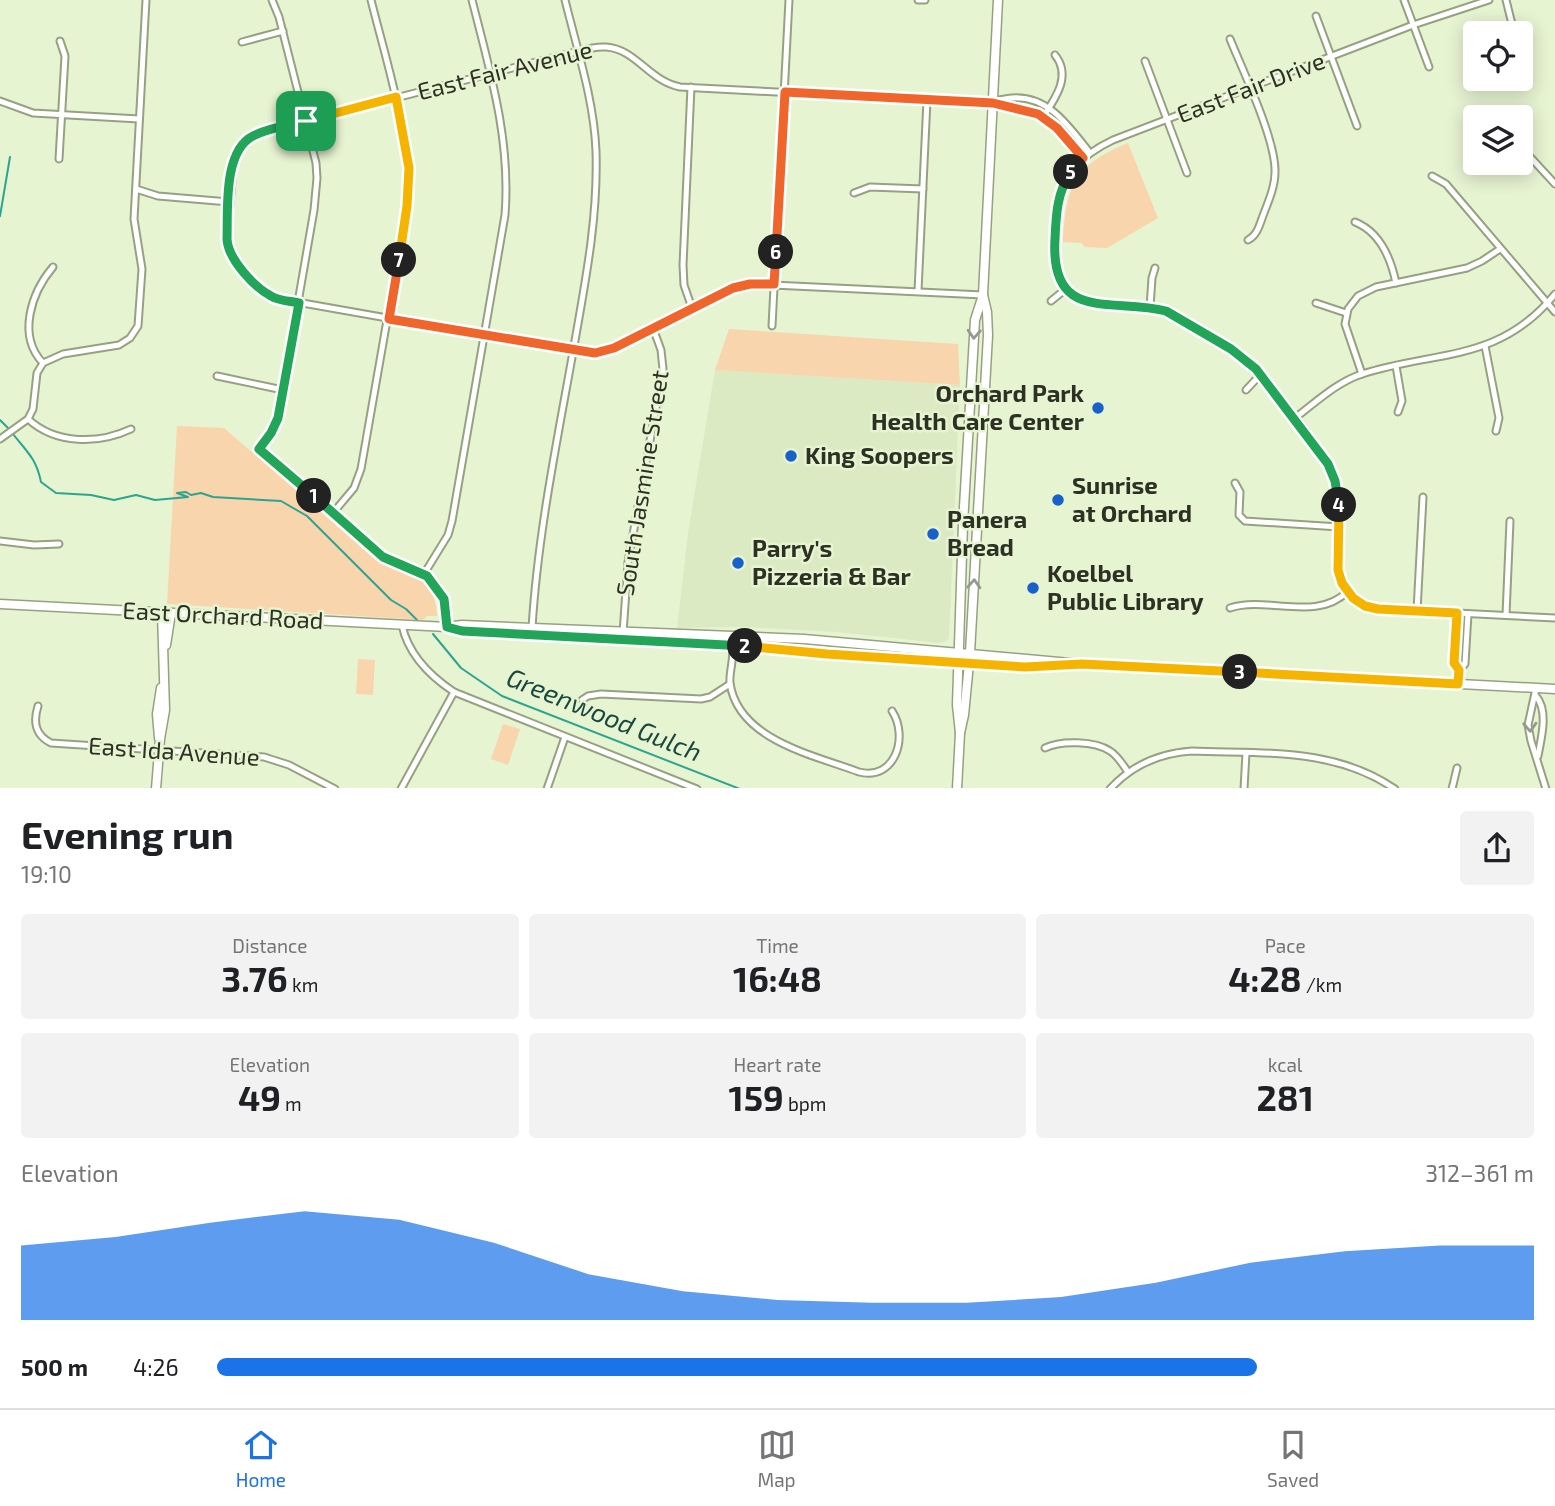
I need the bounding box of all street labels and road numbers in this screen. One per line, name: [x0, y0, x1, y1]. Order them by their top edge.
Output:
street label: East Fair Avenue: [414, 34, 595, 105]
street label: East Fair Drive: [1172, 45, 1329, 128]
street label: South Jasmine Street: [609, 368, 674, 598]
street label: East Orchard Road: [122, 595, 324, 634]
street label: East Ida Avenue: [87, 730, 261, 771]

